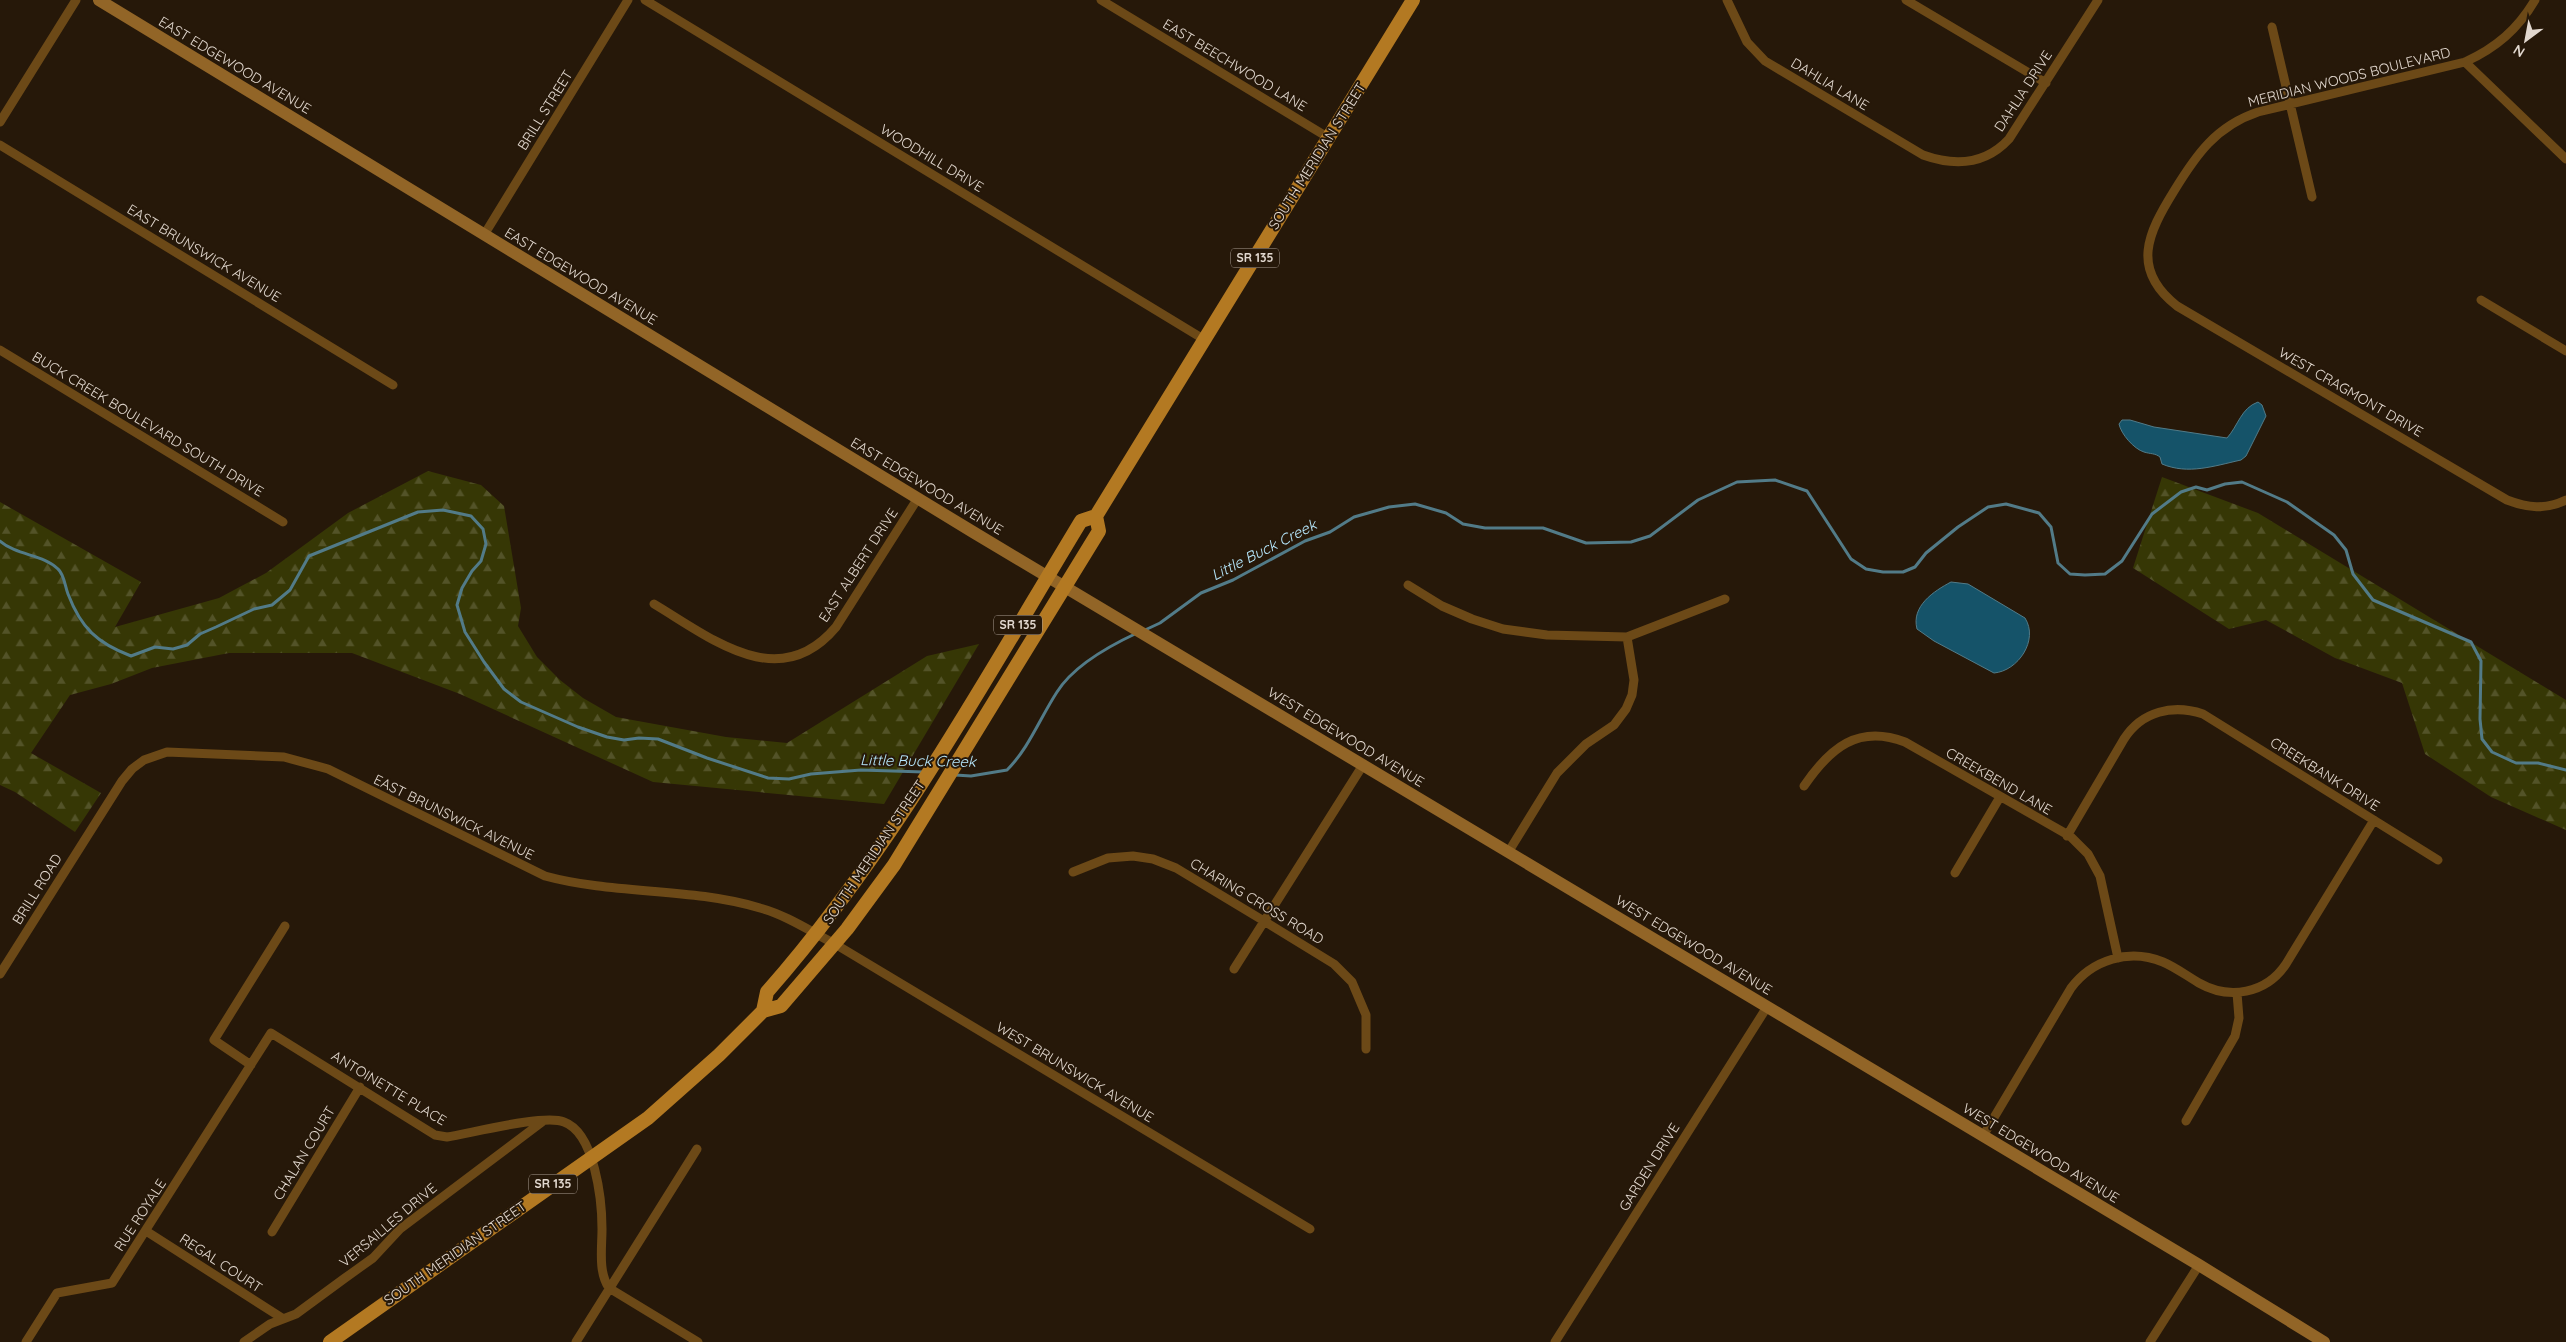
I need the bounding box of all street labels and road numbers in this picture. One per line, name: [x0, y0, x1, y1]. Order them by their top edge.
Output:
street label: EAST EDGEWOOD AVENUE: [155, 12, 315, 118]
street label: EAST BEECHWOOD LANE: [1160, 15, 1310, 115]
street label: MERIDIAN WOODS BOULEVARD: [2246, 43, 2452, 111]
street label: DAHLIA DRIVE: [1990, 47, 2056, 135]
street label: DAHLIA LANE: [1788, 54, 1872, 114]
street label: BRILL STREET: [513, 67, 577, 153]
street label: SOUTH MERIDIAN STREET: [1264, 79, 1370, 233]
street label: WOODHILL DRIVE: [877, 120, 987, 196]
street label: EAST BRUNSWICK AVENUE: [124, 200, 284, 306]
street label: EAST EDGEWOOD AVENUE: [501, 223, 661, 329]
road number: SR 135: [1231, 248, 1279, 268]
street label: WEST CRAGMONT DRIVE: [2276, 343, 2426, 441]
street label: BUCK CREEK BOULEVARD SOUTH DRIVE: [29, 348, 267, 500]
street label: EAST EDGEWOOD AVENUE: [847, 433, 1007, 539]
street label: EAST ALBERT DRIVE: [814, 505, 902, 625]
road number: SR 135: [994, 616, 1042, 634]
street label: WEST EDGEWOOD AVENUE: [1265, 683, 1428, 791]
street label: CREEKBANK DRIVE: [2267, 733, 2383, 815]
street label: CREEKBEND LANE: [1943, 743, 2055, 819]
street label: EAST BRUNSWICK AVENUE: [371, 770, 537, 864]
street label: SOUTH MERIDIAN STREET: [819, 776, 929, 928]
street label: BRILL ROAD: [8, 850, 66, 928]
street label: CHARING CROSS ROAD: [1187, 854, 1327, 948]
street label: WEST EDGEWOOD AVENUE: [1613, 891, 1776, 999]
street label: WEST BRUNSWICK AVENUE: [993, 1018, 1157, 1126]
street label: ANTOINETTE PLACE: [328, 1047, 450, 1129]
street label: WEST EDGEWOOD AVENUE: [1960, 1099, 2123, 1207]
street label: CHALAN COURT: [269, 1103, 339, 1203]
street label: GARDEN DRIVE: [1615, 1120, 1683, 1214]
road number: SR 135: [529, 1174, 577, 1194]
street label: RUE ROYALE: [110, 1176, 170, 1254]
street label: VERSAILLES DRIVE: [336, 1179, 440, 1271]
street label: SOUTH MERIDIAN STREET: [380, 1197, 530, 1309]
street label: REGAL COURT: [176, 1230, 266, 1296]

